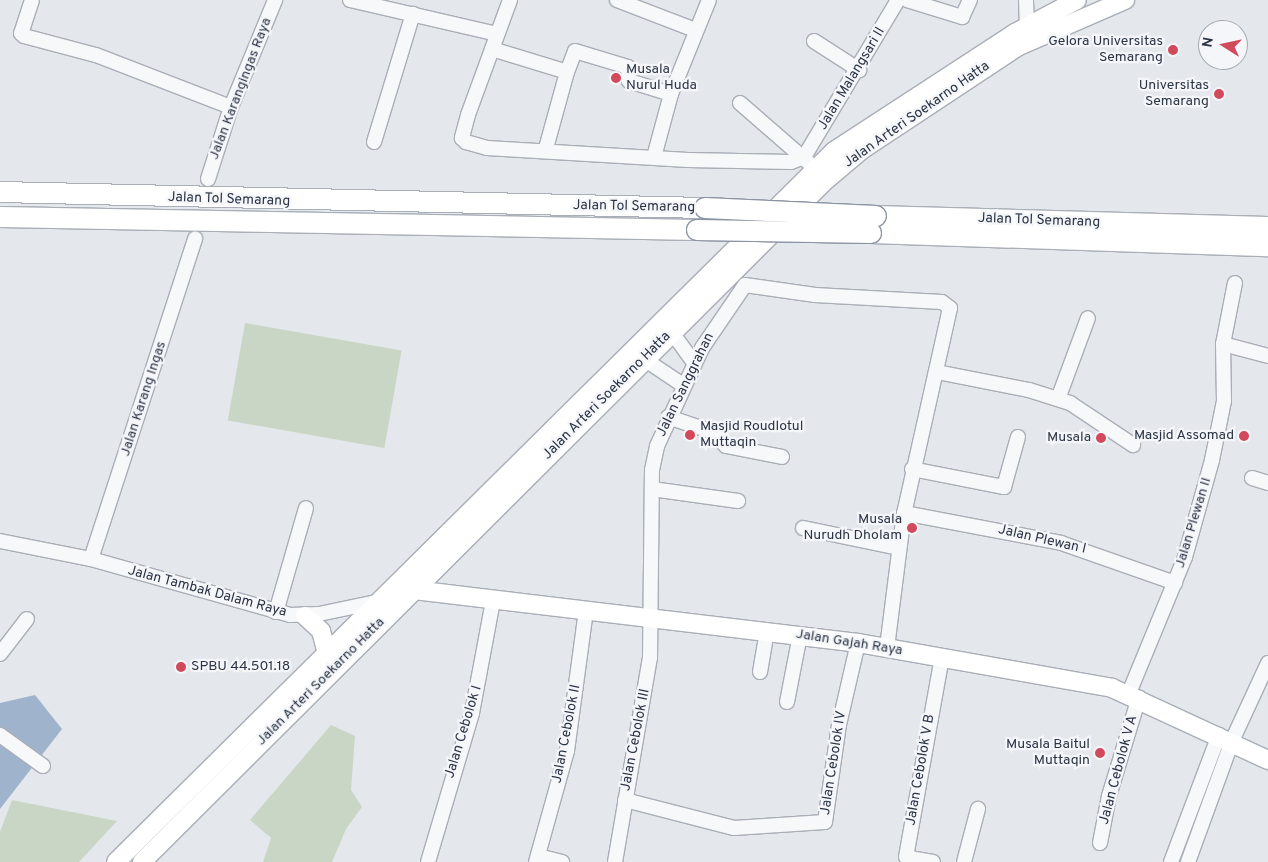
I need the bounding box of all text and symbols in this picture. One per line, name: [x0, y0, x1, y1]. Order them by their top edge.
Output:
street label: Jalan Karangingas Raya: [206, 16, 276, 162]
north arrow: [1198, 20, 1248, 70]
street label: Jalan Malangsari II: [815, 25, 889, 133]
place label: Gelora Universitas Semarang: [1048, 34, 1163, 66]
text: N: [1199, 36, 1218, 49]
marker: Gelora Universitas Semarang: [1167, 44, 1179, 56]
street label: Jalan Arteri Soekarno Hatta: [841, 58, 993, 172]
place label: Musala Nurul Huda: [626, 62, 697, 94]
marker: Musala Nurul Huda: [610, 72, 622, 84]
place label: Universitas Semarang: [1139, 78, 1209, 110]
marker: Universitas Semarang: [1213, 88, 1225, 100]
street label: Jalan Tol Semarang: [167, 189, 291, 211]
street label: Jalan Tol Semarang: [572, 198, 696, 216]
street label: Jalan Tol Semarang: [977, 210, 1101, 232]
street label: Jalan Arteri Soekarno Hatta: [539, 328, 675, 464]
street label: Jalan Sanggrahan: [654, 330, 718, 440]
street label: Jalan Karang Ingas: [117, 339, 171, 459]
place label: Masjid Roudlotul Muttaqin: [700, 419, 803, 452]
place label: Masjid Assomad: [1133, 428, 1234, 444]
marker: Masjid Roudlotul Muttaqin: [684, 429, 696, 441]
place label: Musala: [1047, 430, 1091, 446]
marker: Masjid Assomad: [1238, 430, 1250, 442]
marker: Musala: [1095, 432, 1107, 444]
street label: Jalan Plewan II: [1172, 476, 1216, 570]
place label: Musala Nurudh Dholam: [803, 512, 902, 544]
marker: Musala Nurudh Dholam: [906, 522, 918, 534]
street label: Jalan Plewan I: [996, 522, 1088, 558]
street label: Jalan Tambak Dalam Raya: [126, 563, 288, 621]
street label: Jalan Arteri Soekarno Hatta: [253, 614, 389, 750]
street label: Jalan Gajah Raya: [794, 626, 904, 660]
place label: SPBU 44.501.18: [191, 659, 290, 675]
marker: SPBU 44.501.18: [175, 661, 187, 673]
street label: Jalan Cebolok II: [549, 683, 585, 785]
street label: Jalan Cebolok I: [442, 684, 486, 780]
street label: Jalan Cebolok III: [618, 687, 654, 793]
street label: Jalan Cebolok IV: [817, 710, 851, 816]
street label: Jalan Cebolok V B: [903, 713, 939, 827]
street label: Jalan Cebolok V A: [1096, 713, 1142, 827]
place label: Musala Baitul Muttaqin: [1006, 737, 1090, 770]
marker: Musala Baitul Muttaqin: [1094, 747, 1106, 759]

